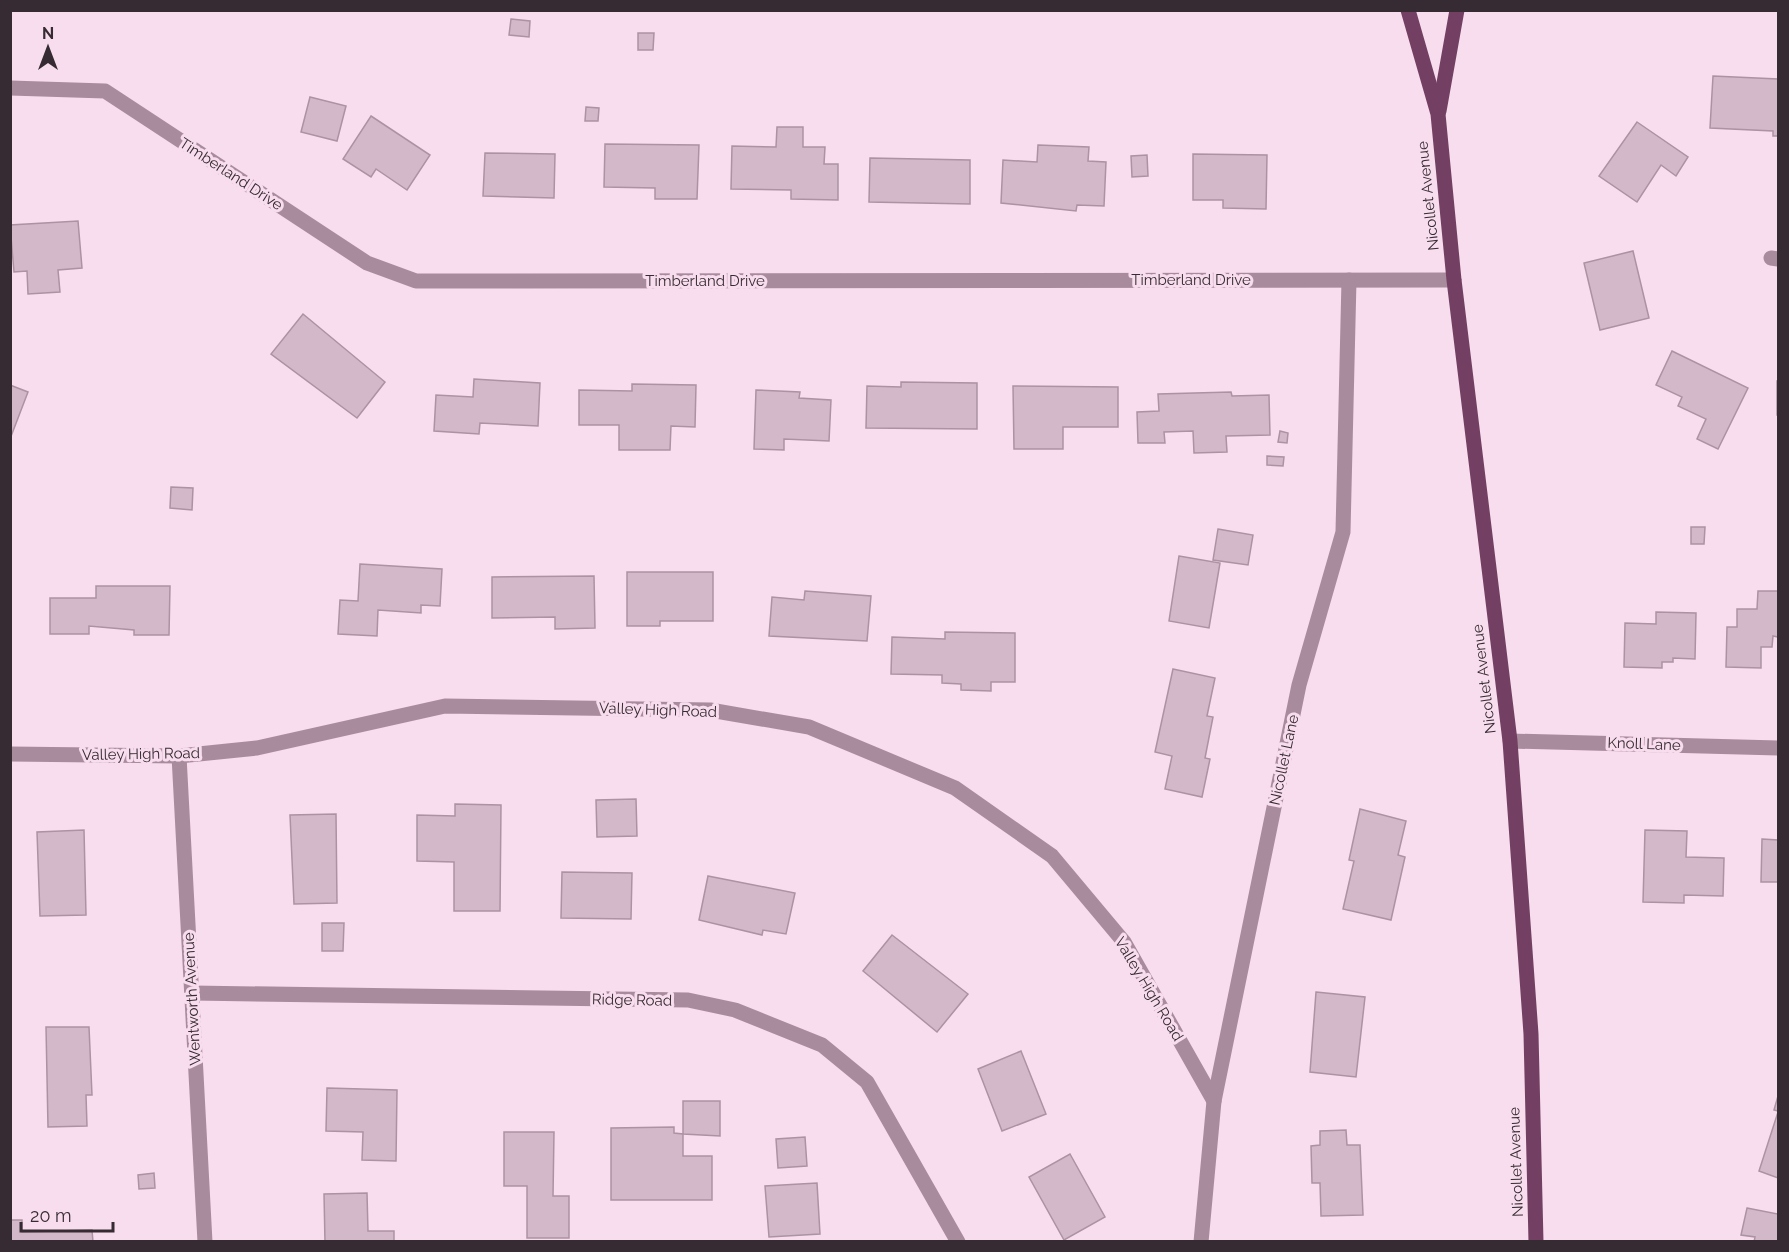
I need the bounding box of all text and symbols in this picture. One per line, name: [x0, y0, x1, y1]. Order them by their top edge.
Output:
north arrow: [18, 18, 78, 78]
text: N: [42, 24, 54, 43]
street label: Timberland Drive: [176, 134, 286, 214]
street label: Nicollet Avenue: [1413, 140, 1443, 252]
street label: Timberland Drive: [1131, 271, 1251, 289]
street label: Timberland Drive: [645, 272, 765, 290]
street label: Nicollet Avenue: [1468, 623, 1500, 735]
street label: Valley High Road: [599, 699, 717, 721]
street label: Nicollet Lane: [1266, 713, 1302, 807]
street label: Knoll Lane: [1607, 734, 1681, 754]
street label: Valley High Road: [82, 744, 200, 764]
street label: Wentworth Avenue: [180, 932, 204, 1066]
street label: Valley High Road: [1111, 934, 1187, 1044]
street label: Ridge Road: [592, 990, 672, 1010]
street label: Nicollet Avenue: [1505, 1107, 1527, 1217]
scale bar: [21, 1195, 112, 1233]
text: 20 m: [30, 1205, 72, 1226]

